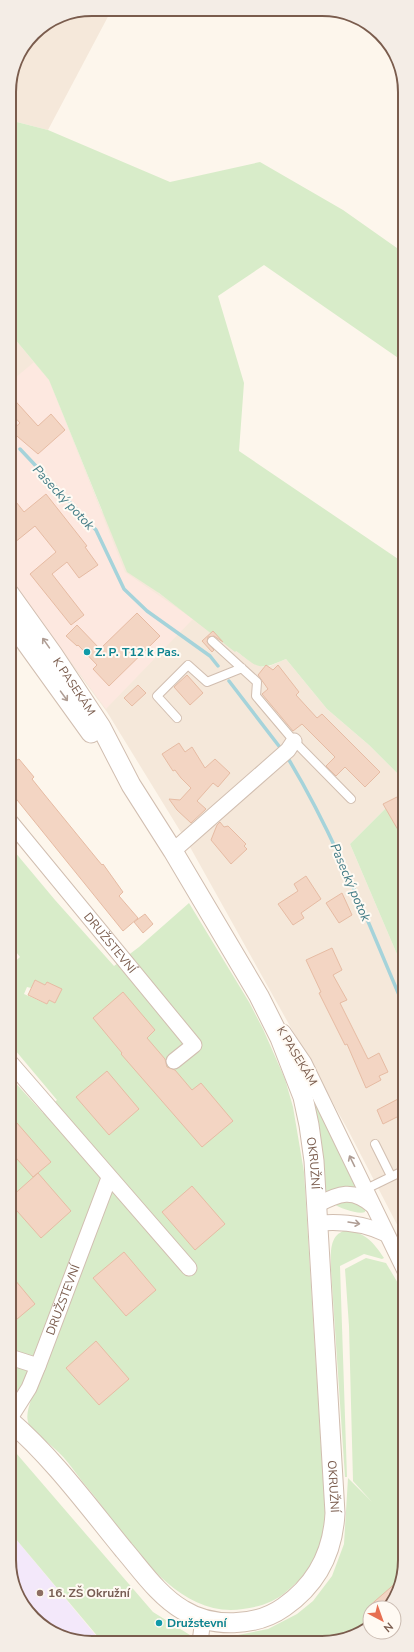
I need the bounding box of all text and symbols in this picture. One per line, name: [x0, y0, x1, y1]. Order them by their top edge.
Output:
water label: Pasecký potok: [28, 461, 99, 535]
one-way arrow: [42, 638, 50, 649]
place label: Z. P. T12 k Pas.: [95, 644, 180, 660]
marker: Z. P. T12 k Pas.: [82, 647, 92, 657]
street label: K PASEKÁM: [49, 654, 99, 719]
one-way arrow: [60, 691, 68, 702]
water label: Pasecký potok: [326, 841, 375, 925]
street label: DRUŽSTEVNÍ: [80, 909, 140, 977]
street label: K PASEKÁM: [273, 1023, 321, 1089]
street label: OKRUŽNÍ: [303, 1136, 324, 1191]
one-way arrow: [348, 1155, 355, 1167]
one-way arrow: [347, 1219, 360, 1227]
street label: DRUŽSTEVNÍ: [42, 1261, 84, 1337]
street label: OKRUŽNÍ: [324, 1460, 343, 1514]
place label: 16. ZŠ Okružní: [48, 1585, 131, 1601]
marker: 16. ZŠ Okružní: [35, 1588, 45, 1598]
north arrow: [362, 1600, 402, 1640]
place label: Družstevní: [167, 1615, 228, 1631]
marker: Družstevní: [154, 1618, 164, 1628]
text: N: [380, 1619, 396, 1636]

